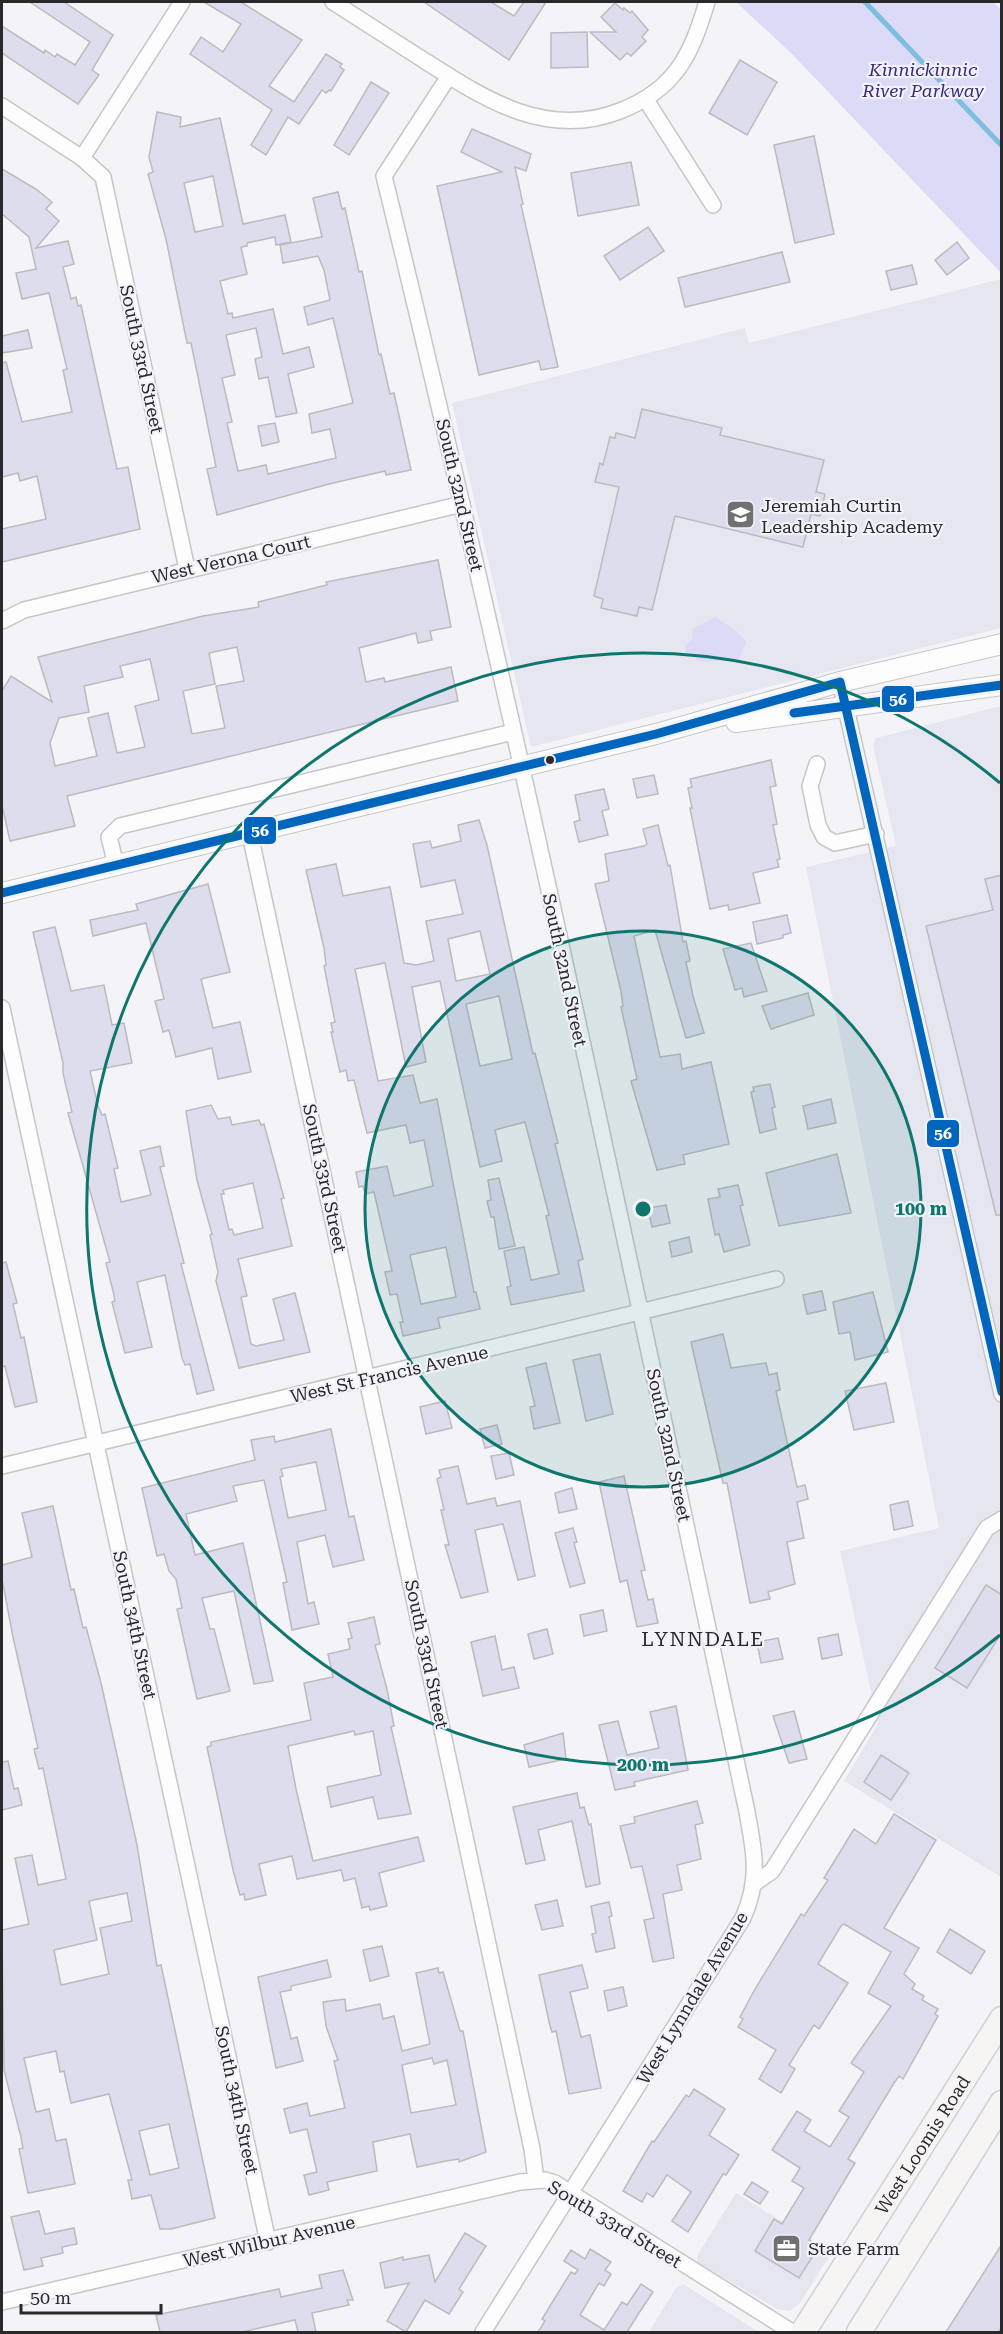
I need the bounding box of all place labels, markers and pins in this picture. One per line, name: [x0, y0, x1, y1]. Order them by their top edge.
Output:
place label: Jeremiah Curtin Leadership Academy: [761, 495, 944, 537]
school or university icon: Jeremiah Curtin Leadership Academy: [724, 499, 756, 531]
unlabelled marker: [544, 754, 556, 766]
centre of rings: [633, 1199, 653, 1219]
office icon: State Farm: [771, 2232, 803, 2264]
place label: State Farm: [808, 2238, 900, 2259]

